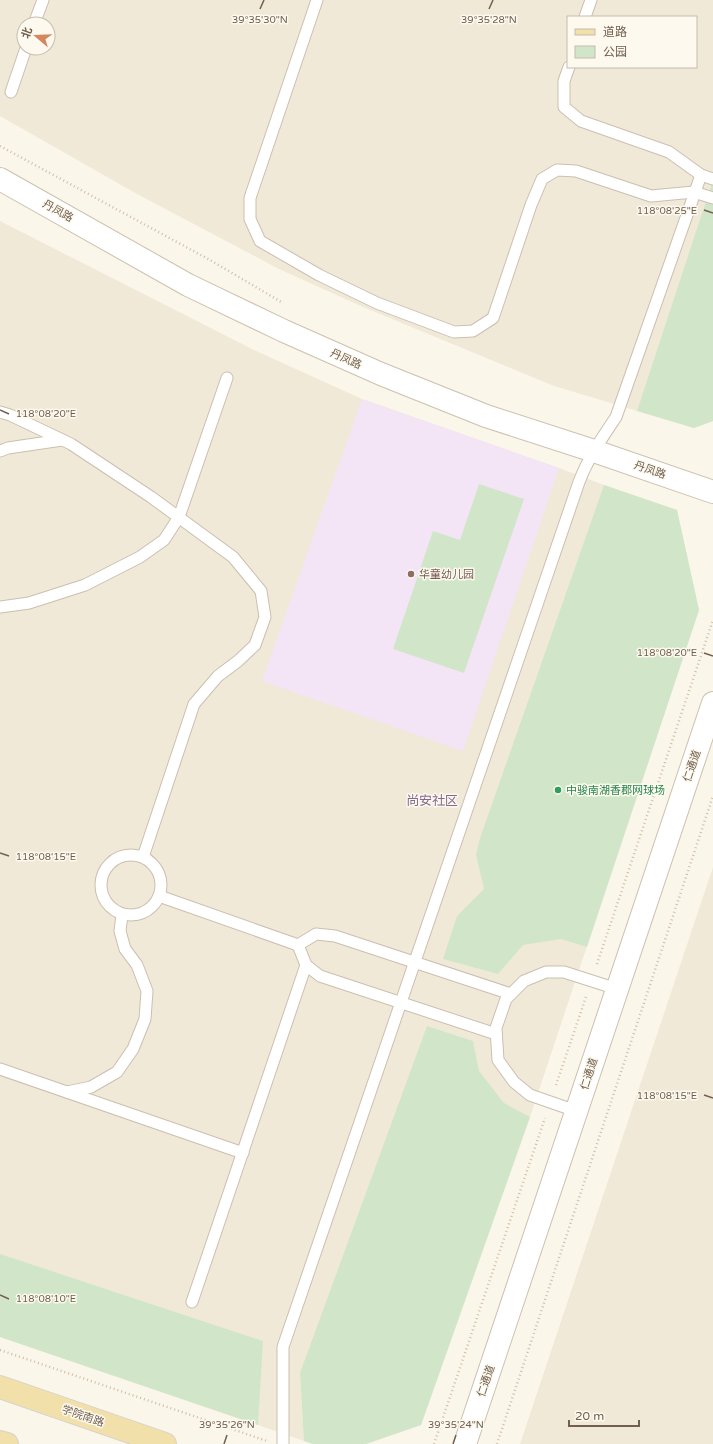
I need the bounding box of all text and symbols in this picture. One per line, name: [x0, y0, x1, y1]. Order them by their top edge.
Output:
text: 39°35'30"N: [232, 14, 288, 26]
text: 39°35'28"N: [461, 14, 517, 26]
north arrow: [16, 16, 56, 56]
legend: [567, 16, 697, 68]
text: 道路: [603, 25, 627, 39]
text: 北: [19, 26, 35, 40]
text: 公园: [603, 45, 627, 59]
street label: 丹凤路: [40, 197, 76, 225]
text: 118°08'25"E: [637, 205, 697, 217]
street label: 丹凤路: [328, 346, 364, 372]
text: 118°08'20"E: [16, 408, 76, 420]
street label: 丹凤路: [632, 458, 668, 482]
place label: 华童幼儿园: [419, 568, 474, 581]
marker: 华童幼儿园: [406, 569, 416, 579]
text: 118°08'20"E: [637, 647, 697, 659]
street label: 仁通道: [680, 748, 704, 784]
place label: 中骏南湖香郡网球场: [566, 784, 665, 797]
marker: 中骏南湖香郡网球场: [553, 785, 563, 795]
district label: 尚安社区: [406, 793, 458, 809]
text: 118°08'15"E: [16, 851, 76, 863]
street label: 仁通道: [578, 1056, 600, 1092]
text: 118°08'15"E: [637, 1090, 697, 1102]
text: 118°08'10"E: [16, 1293, 76, 1305]
street label: 仁通道: [474, 1363, 498, 1399]
scale bar: [569, 1402, 639, 1428]
street label: 学院南路: [60, 1403, 106, 1429]
text: 20 m: [575, 1409, 604, 1423]
text: 39°35'26"N: [199, 1419, 255, 1431]
text: 39°35'24"N: [428, 1419, 484, 1431]

